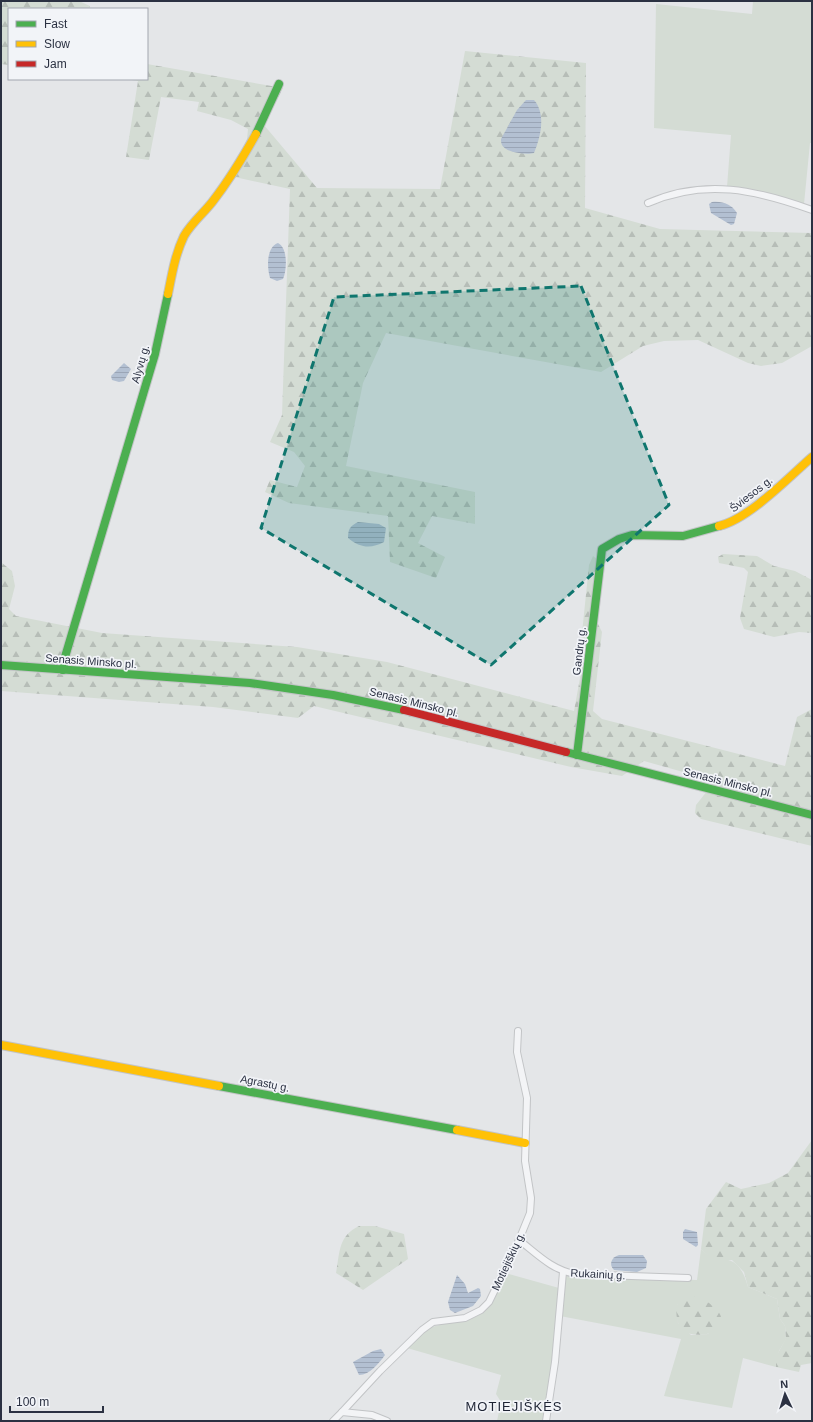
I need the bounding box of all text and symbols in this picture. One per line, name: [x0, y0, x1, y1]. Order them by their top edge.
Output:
legend: [8, 8, 148, 80]
text: Fast: [44, 17, 68, 31]
text: Slow: [44, 37, 70, 51]
text: Jam: [44, 57, 67, 71]
street label: Alyvų g.: [129, 344, 151, 384]
street label: Šviesos g.: [727, 474, 775, 514]
street label: Gandrų g.: [570, 626, 588, 676]
street label: Senasis Minsko pl.: [45, 652, 137, 670]
street label: Senasis Minsko pl.: [368, 685, 460, 719]
street label: Senasis Minsko pl.: [682, 765, 774, 799]
street label: Agrastų g.: [239, 1072, 291, 1094]
street label: Motiejiškių g.: [489, 1230, 527, 1292]
street label: Rukainių g.: [570, 1267, 626, 1281]
north arrow: [765, 1374, 805, 1414]
text: N: [780, 1378, 789, 1390]
scale bar: [10, 1388, 103, 1414]
text: 100 m: [16, 1395, 49, 1409]
district label: MOTIEJIŠKĖS: [466, 1399, 562, 1414]

